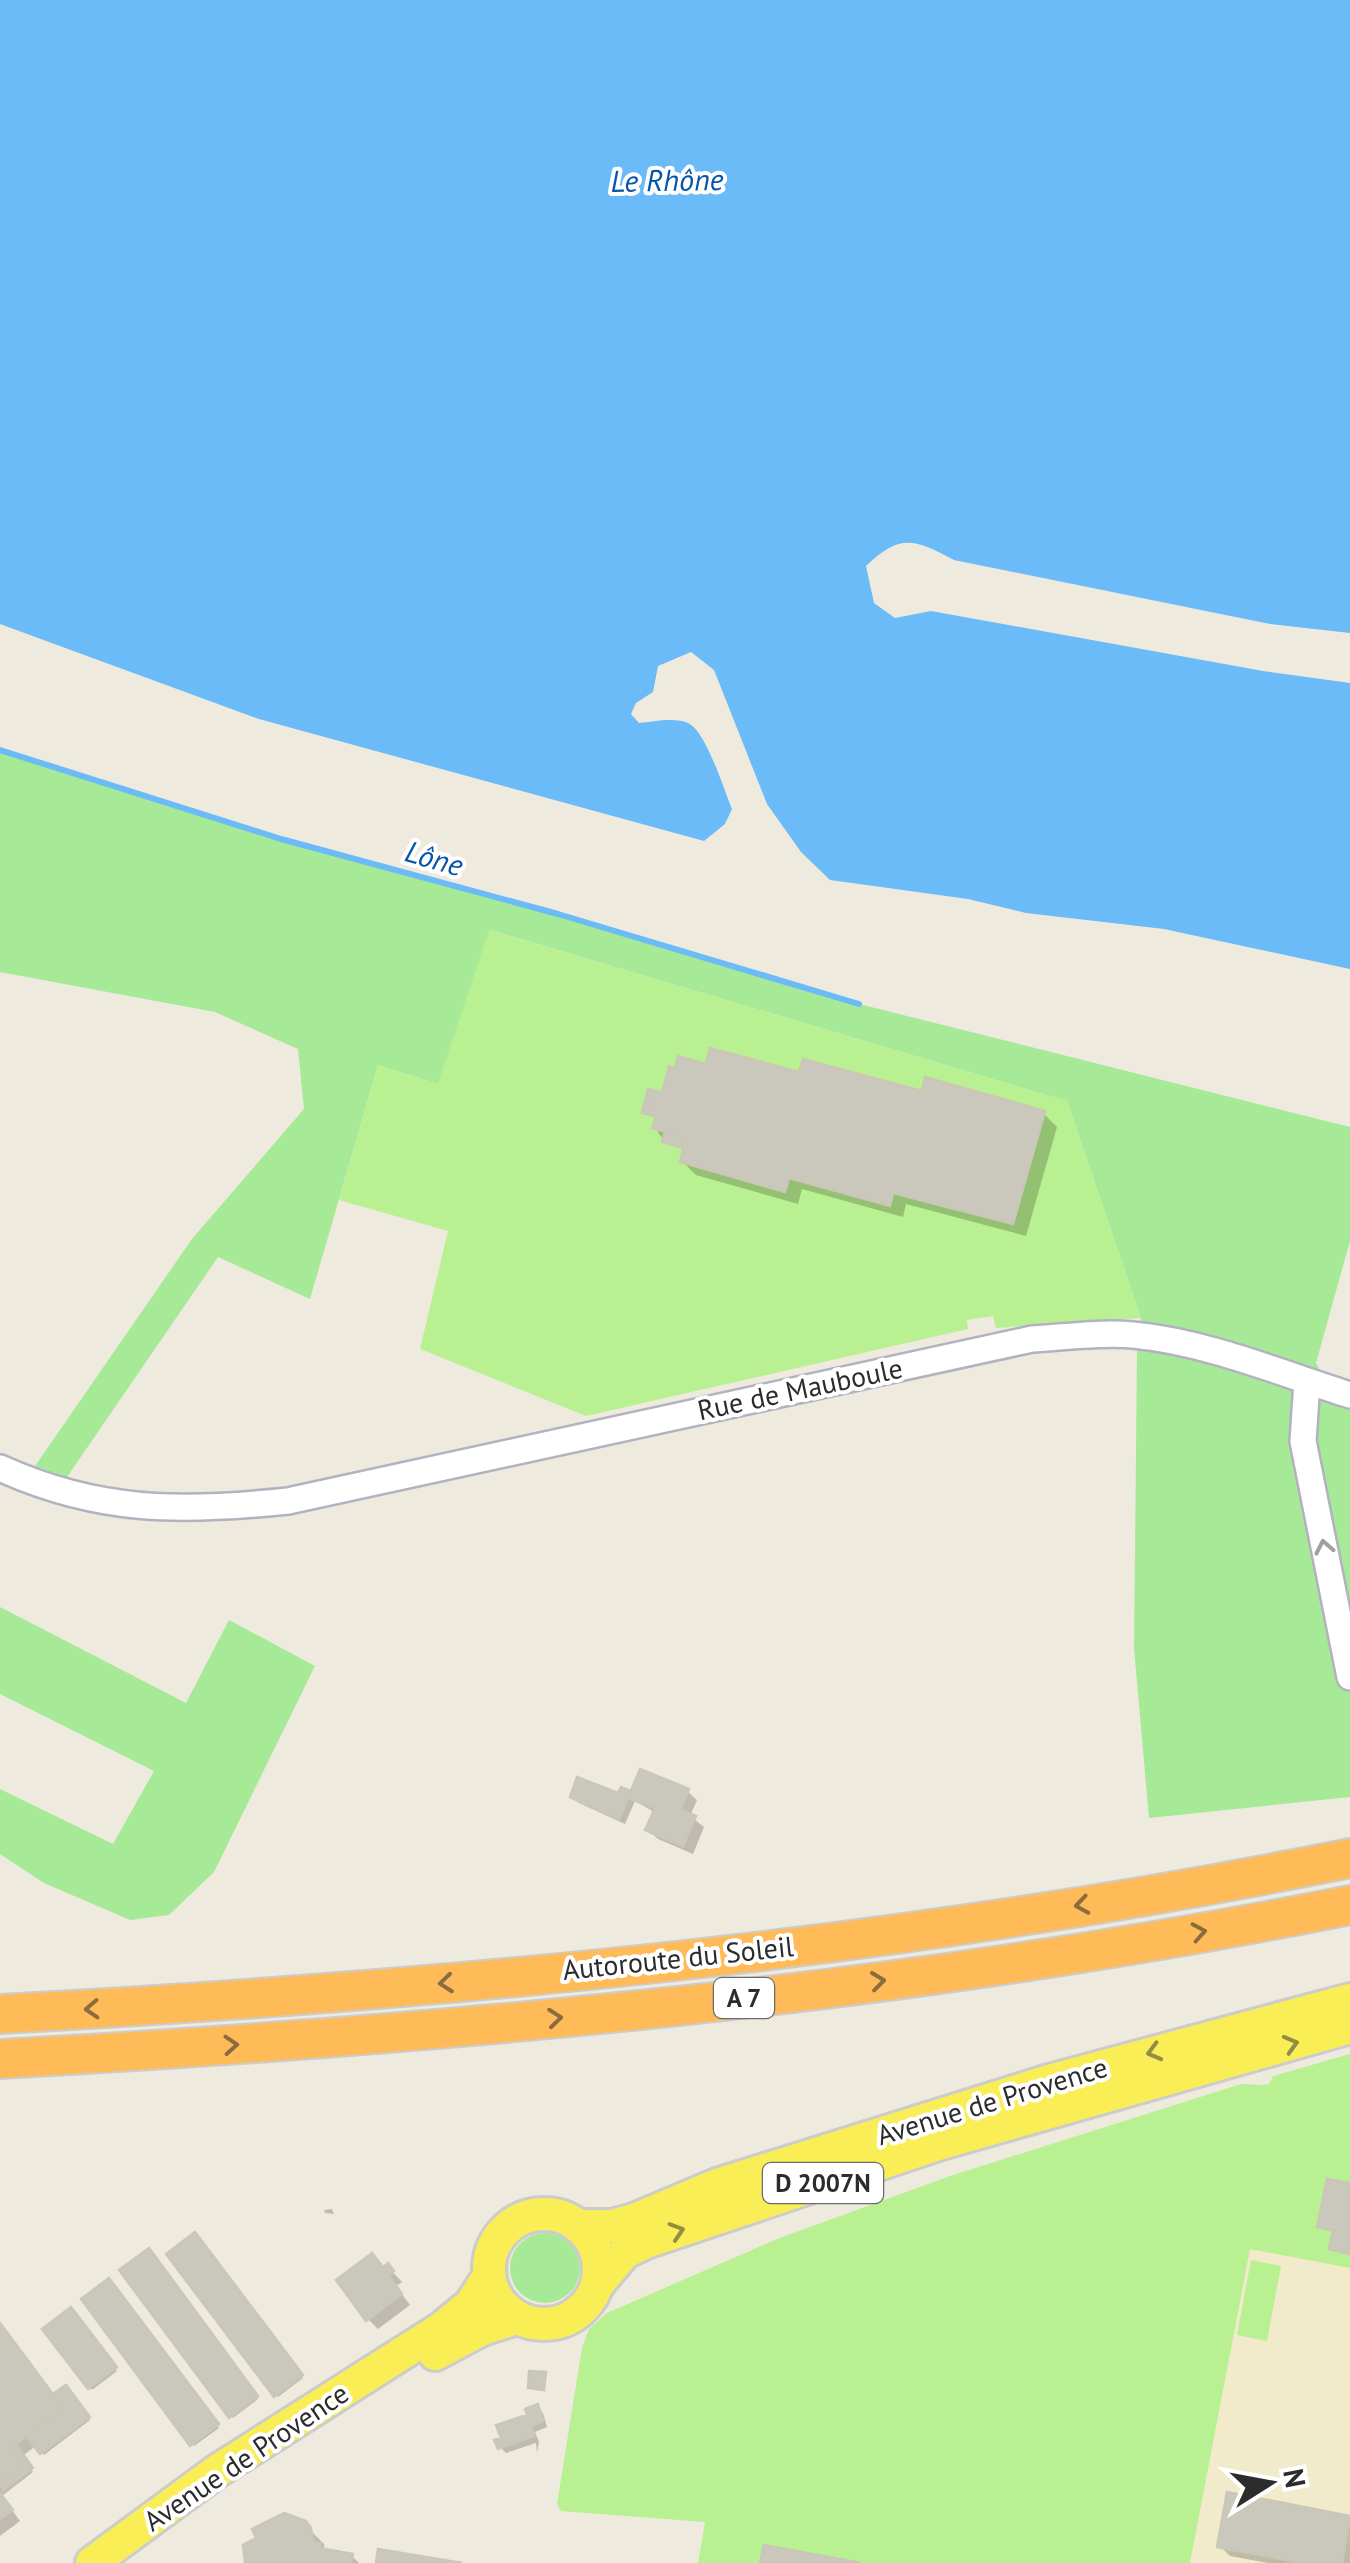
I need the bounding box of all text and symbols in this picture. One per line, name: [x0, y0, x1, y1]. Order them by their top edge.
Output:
water label: Le Rhône: [610, 159, 724, 200]
water label: Lône: [401, 831, 468, 884]
street label: Rue de Mauboule: [694, 1349, 906, 1428]
one-way arrow: [1315, 1539, 1336, 1556]
one-way arrow: [1073, 1894, 1090, 1915]
one-way arrow: [1191, 1922, 1207, 1943]
street label: Autoroute du Soleil: [561, 1927, 795, 1988]
one-way arrow: [870, 1971, 886, 1992]
one-way arrow: [438, 1972, 454, 1993]
road number: A 7: [714, 1978, 774, 2018]
one-way arrow: [83, 1998, 99, 2019]
one-way arrow: [547, 2007, 563, 2029]
one-way arrow: [223, 2035, 239, 2056]
one-way arrow: [1282, 2035, 1299, 2056]
one-way arrow: [1147, 2040, 1164, 2061]
street label: Avenue de Provence: [872, 2048, 1112, 2153]
road number: D 2007N: [763, 2163, 883, 2203]
one-way arrow: [667, 2223, 684, 2243]
street label: Avenue de Provence: [136, 2374, 355, 2539]
north arrow: [1220, 2433, 1320, 2533]
text: N: [1275, 2466, 1315, 2491]

